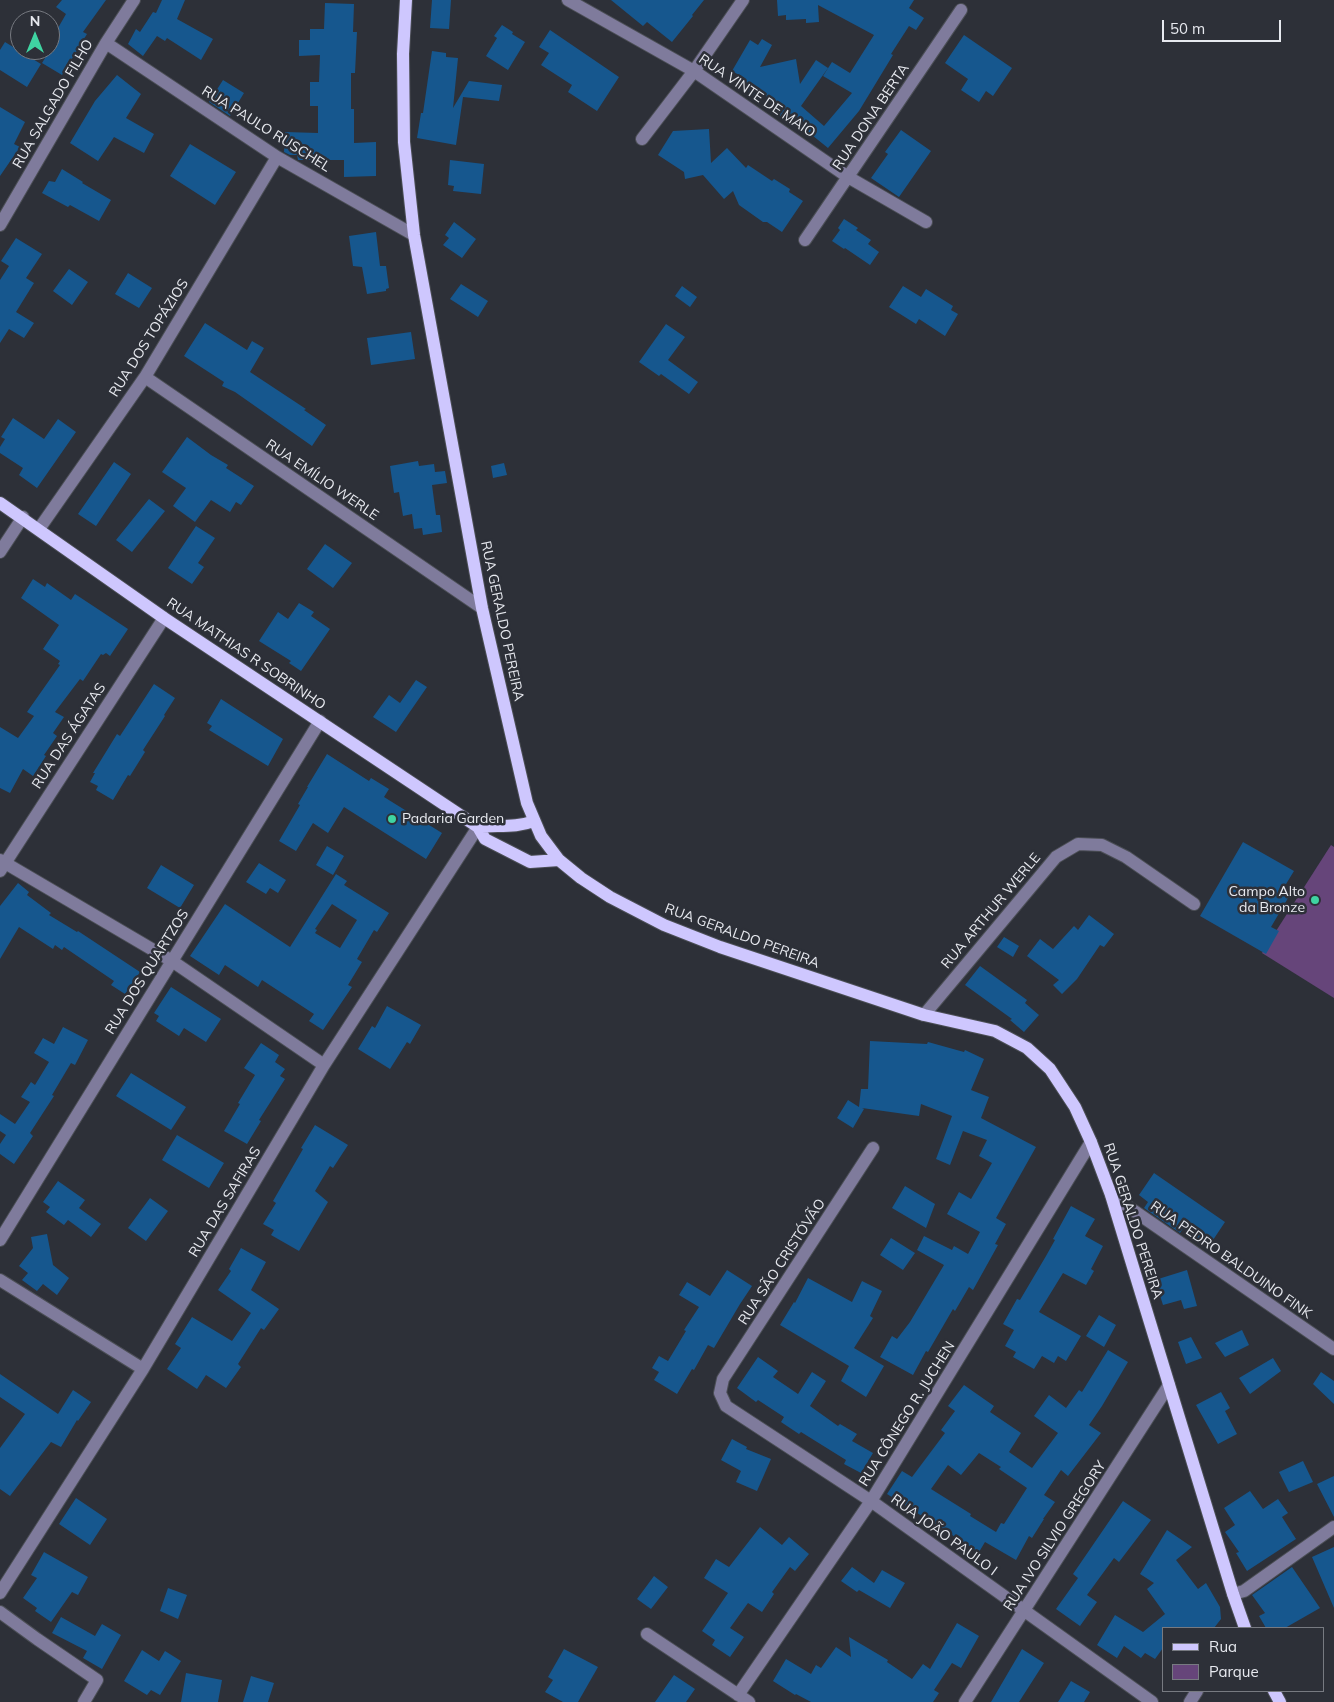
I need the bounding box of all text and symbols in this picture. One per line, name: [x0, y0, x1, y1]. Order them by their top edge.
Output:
north arrow: [10, 10, 60, 60]
scale bar: [1164, 10, 1283, 42]
text: N: [30, 12, 40, 30]
text: 50 m: [1170, 19, 1205, 38]
street label: RUA SALGADO FILHO: [9, 37, 97, 171]
street label: RUA VINTE DE MAIO: [695, 51, 819, 141]
street label: RUA DONA BERTA: [829, 61, 913, 173]
street label: RUA PAULO RUSCHEL: [198, 82, 334, 176]
street label: RUA DOS TOPÁZIOS: [106, 276, 192, 400]
street label: RUA EMÍLIO WERLE: [262, 436, 382, 524]
street label: RUA GERALDO PEREIRA: [477, 539, 527, 703]
street label: RUA MATHIAS R SOBRINHO: [163, 594, 329, 714]
street label: RUA DAS ÁGATAS: [29, 680, 109, 792]
place label: Padaria Garden: [402, 811, 504, 827]
marker: Padaria Garden: [386, 813, 398, 825]
street label: RUA ARTHUR WERLE: [938, 850, 1044, 972]
place label: Campo Alto da Bronze: [1228, 884, 1305, 916]
marker: Campo Alto da Bronze: [1309, 894, 1321, 906]
street label: RUA GERALDO PEREIRA: [662, 900, 822, 972]
street label: RUA DOS QUARTZOS: [102, 906, 192, 1038]
street label: RUA GERALDO PEREIRA: [1100, 1141, 1166, 1301]
street label: RUA DAS SAFIRAS: [185, 1144, 265, 1260]
street label: RUA SÃO CRISTÓVÃO: [735, 1196, 829, 1328]
street label: RUA PEDRO BALDUINO FINK: [1147, 1198, 1315, 1322]
street label: RUA CÔNEGO R. JUCHEN: [855, 1338, 959, 1490]
street label: RUA IVO SILVIO GREGORY: [1000, 1458, 1110, 1614]
street label: RUA JOÃO PAULO I: [888, 1491, 1000, 1579]
legend: [1162, 1627, 1324, 1692]
text: Rua: [1209, 1637, 1237, 1656]
text: Parque: [1209, 1662, 1259, 1681]

